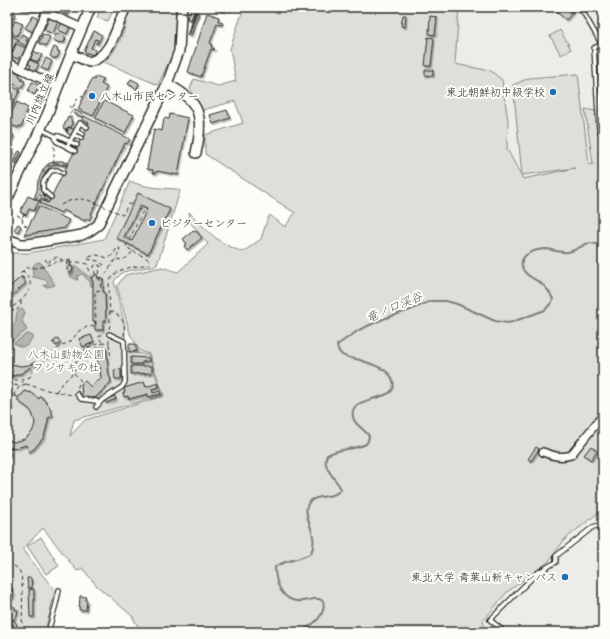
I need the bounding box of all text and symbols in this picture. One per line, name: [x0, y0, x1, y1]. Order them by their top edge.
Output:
street label: 川内旗立線: [22, 71, 58, 127]
place label: 東北朝鮮初中級学校: [446, 85, 545, 100]
marker: 東北朝鮮初中級学校: [548, 87, 558, 97]
place label: 八木山市民センター: [100, 89, 199, 104]
marker: 八木山市民センター: [87, 91, 97, 101]
place label: ビジターセンター: [160, 216, 247, 231]
marker: ビジターセンター: [147, 218, 157, 228]
water label: 竜ノ口渓谷: [363, 288, 426, 326]
park label: 八木山動物公園 フジサキの杜: [28, 347, 105, 375]
place label: 東北大学 青葉山新キャンパス: [411, 570, 557, 585]
marker: 東北大学 青葉山新キャンパス: [560, 572, 570, 582]

